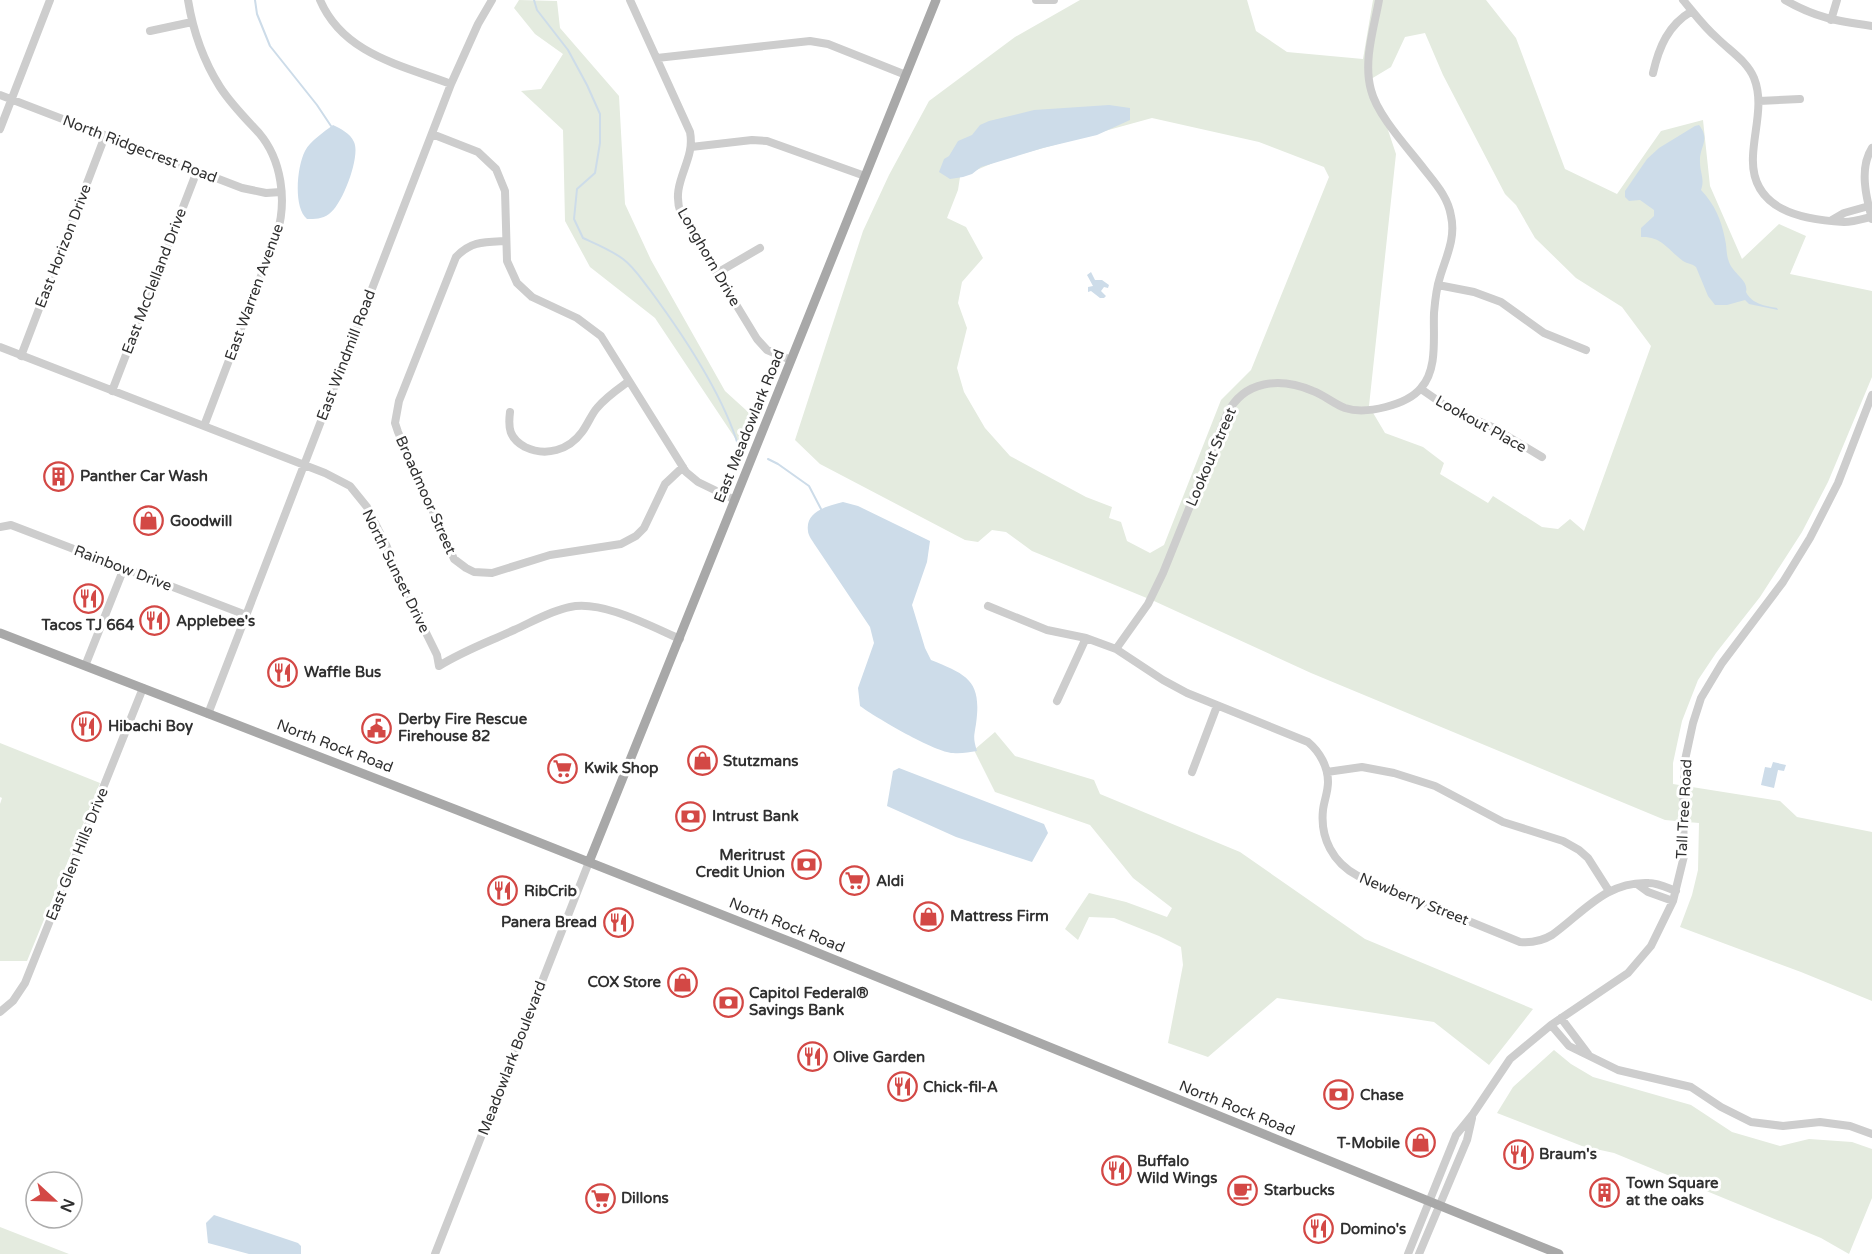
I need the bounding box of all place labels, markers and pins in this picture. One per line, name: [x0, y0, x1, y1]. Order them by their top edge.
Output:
building icon: Panther Car Wash: [43, 460, 75, 492]
place label: Panther Car Wash: [80, 467, 208, 485]
shop icon: Goodwill: [133, 505, 165, 537]
place label: Goodwill: [170, 512, 232, 530]
restaurant icon: Tacos TJ 664: [72, 582, 104, 614]
restaurant icon: Applebee's: [139, 605, 171, 637]
place label: Applebee's: [176, 612, 255, 631]
place label: Tacos TJ 664: [41, 616, 135, 634]
restaurant icon: Waffle Bus: [267, 656, 299, 688]
place label: Waffle Bus: [304, 663, 381, 681]
restaurant icon: Hibachi Boy: [71, 710, 103, 742]
place label: Derby Fire Rescue Firehouse 82: [398, 710, 528, 745]
public building icon: Derby Fire Rescue Firehouse 82: [361, 712, 393, 744]
place label: Hibachi Boy: [108, 717, 193, 736]
shop icon: Stutzmans: [686, 745, 718, 777]
supermarket icon: Kwik Shop: [547, 752, 579, 784]
place label: Stutzmans: [723, 752, 799, 770]
place label: Kwik Shop: [584, 759, 659, 778]
bank icon: Intrust Bank: [675, 800, 707, 832]
place label: Intrust Bank: [712, 807, 799, 825]
place label: Meritrust Credit Union: [696, 846, 785, 881]
bank icon: Meritrust Credit Union: [790, 848, 822, 880]
supermarket icon: Aldi: [839, 865, 871, 897]
place label: Aldi: [876, 872, 904, 890]
restaurant icon: RibCrib: [487, 875, 519, 907]
place label: RibCrib: [524, 882, 578, 900]
shop icon: Mattress Firm: [913, 900, 945, 932]
restaurant icon: Panera Bread: [602, 906, 634, 938]
place label: Mattress Firm: [950, 907, 1049, 925]
place label: Panera Bread: [501, 913, 597, 931]
shop icon: COX Store: [666, 966, 698, 998]
place label: COX Store: [587, 973, 662, 991]
place label: Capitol Federal® Savings Bank: [749, 984, 868, 1020]
bank icon: Capitol Federal® Savings Bank: [712, 986, 744, 1018]
restaurant icon: Olive Garden: [796, 1041, 828, 1073]
place label: Olive Garden: [833, 1048, 925, 1066]
restaurant icon: Chick-fil-A: [886, 1071, 918, 1103]
place label: Chick-fil-A: [923, 1078, 998, 1096]
bank icon: Chase: [1323, 1079, 1355, 1111]
place label: Chase: [1360, 1086, 1404, 1104]
shop icon: T-Mobile: [1405, 1127, 1437, 1159]
place label: T-Mobile: [1336, 1134, 1401, 1152]
restaurant icon: Braum's: [1502, 1138, 1534, 1170]
place label: Braum's: [1539, 1145, 1597, 1163]
place label: Buffalo Wild Wings: [1137, 1152, 1217, 1188]
restaurant icon: Buffalo Wild Wings: [1100, 1154, 1132, 1186]
cafe icon: Starbucks: [1227, 1174, 1259, 1206]
place label: Town Square at the oaks: [1625, 1174, 1719, 1209]
building icon: Town Square at the oaks: [1589, 1176, 1621, 1208]
place label: Starbucks: [1264, 1181, 1335, 1199]
supermarket icon: Dillons: [584, 1182, 616, 1214]
place label: Dillons: [621, 1189, 669, 1207]
restaurant icon: Domino's: [1303, 1213, 1335, 1245]
place label: Domino's: [1340, 1220, 1406, 1238]

